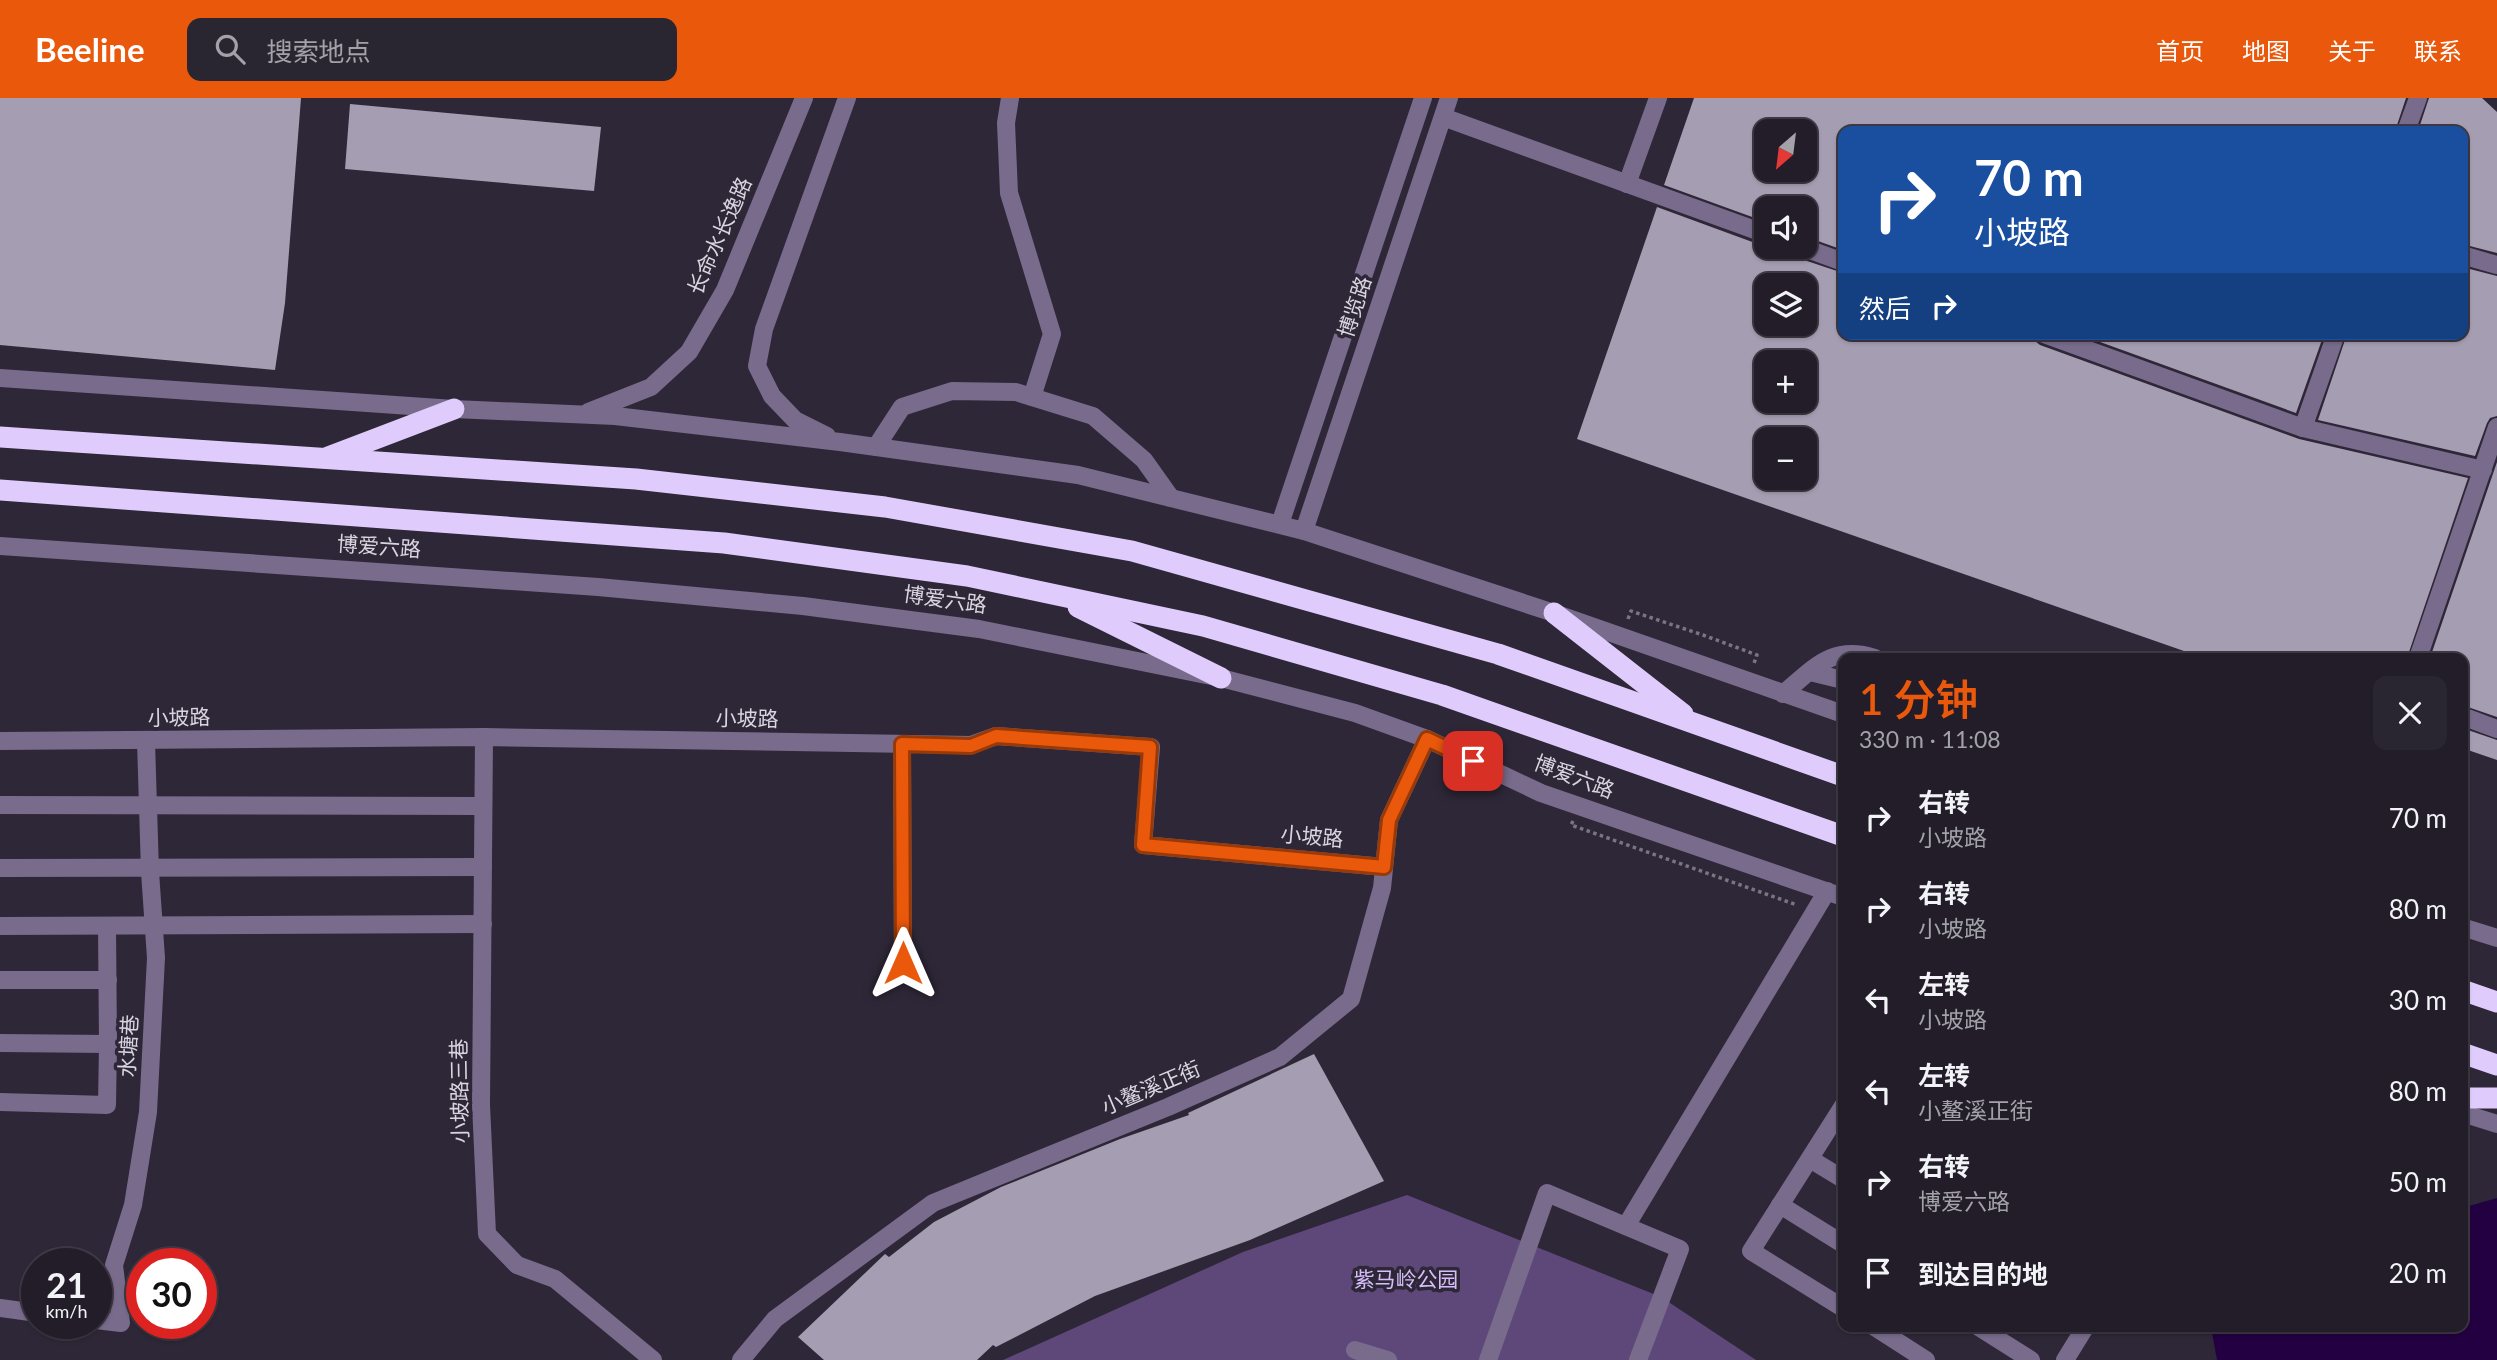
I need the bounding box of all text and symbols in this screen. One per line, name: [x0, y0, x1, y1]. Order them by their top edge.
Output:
search box: [187, 18, 677, 81]
text: Beeline: [35, 29, 145, 69]
icon: search: [211, 30, 249, 68]
text: 搜索地点: [267, 35, 371, 67]
text: 首页: [2156, 36, 2204, 65]
text: 地图: [2242, 36, 2290, 65]
text: 关于: [2328, 36, 2376, 65]
text: 联系: [2414, 36, 2462, 65]
north arrow: [1754, 119, 1816, 182]
map controls: [1754, 119, 1817, 490]
text: 70 m: [1974, 148, 2084, 206]
icon: right: [1859, 154, 1950, 245]
street label: 长命水长逸路: [682, 173, 756, 298]
button: sound: [1754, 196, 1817, 259]
text: 小坡路: [1974, 212, 2070, 251]
street label: 博览路: [1332, 273, 1375, 340]
button: layers: [1754, 273, 1817, 336]
icon: right: [1925, 287, 1963, 325]
text: 然后: [1859, 292, 1911, 324]
button: +: [1754, 350, 1817, 413]
button: −: [1754, 427, 1817, 490]
street label: 博爱六路: [336, 530, 422, 561]
street label: 博爱六路: [902, 580, 989, 617]
text: 1 分钟: [1859, 674, 1978, 724]
button: close: [2373, 676, 2447, 750]
street label: 小坡路: [147, 703, 211, 730]
street label: 小坡路: [715, 704, 779, 731]
text: 330 m · 11:08: [1859, 725, 2001, 753]
pin: [1443, 731, 1503, 791]
icon: arrive: [1454, 742, 1492, 780]
street label: 博爱六路: [1531, 749, 1618, 802]
text: 右转: [1918, 786, 1970, 818]
icon: right: [1859, 799, 1897, 837]
text: 70 m: [2389, 802, 2447, 834]
street label: 小坡路: [1280, 820, 1345, 851]
text: 小坡路: [1918, 823, 1987, 851]
text: 右转: [1918, 877, 1970, 909]
icon: right: [1859, 890, 1897, 928]
text: 80 m: [2389, 893, 2447, 925]
text: 小坡路: [1918, 914, 1987, 942]
position arrow: [866, 926, 940, 1000]
text: 左转: [1918, 968, 1970, 1000]
icon: left: [1859, 981, 1897, 1019]
text: 30 m: [2389, 984, 2447, 1016]
text: 小坡路: [1918, 1005, 1987, 1033]
street label: 水塘巷: [113, 1014, 142, 1078]
street label: 小坡路三巷: [445, 1038, 472, 1144]
street label: 小鳌溪正街: [1097, 1055, 1204, 1119]
text: 左转: [1918, 1059, 1970, 1091]
icon: left: [1859, 1072, 1897, 1110]
text: 80 m: [2389, 1075, 2447, 1107]
text: 小鳌溪正街: [1918, 1096, 2033, 1124]
text: 右转: [1918, 1150, 1970, 1182]
icon: right: [1859, 1163, 1897, 1201]
text: 50 m: [2389, 1166, 2447, 1198]
text: 博爱六路: [1918, 1187, 2010, 1215]
speed limit sign: 30: [126, 1248, 217, 1339]
icon: arrive: [1859, 1254, 1897, 1292]
text: 20 m: [2389, 1257, 2447, 1289]
text: 到达目的地: [1918, 1258, 2048, 1290]
text: 21: [46, 1263, 87, 1305]
park label: 紫马岭公园: [1354, 1266, 1459, 1291]
text: km/h: [45, 1300, 88, 1322]

